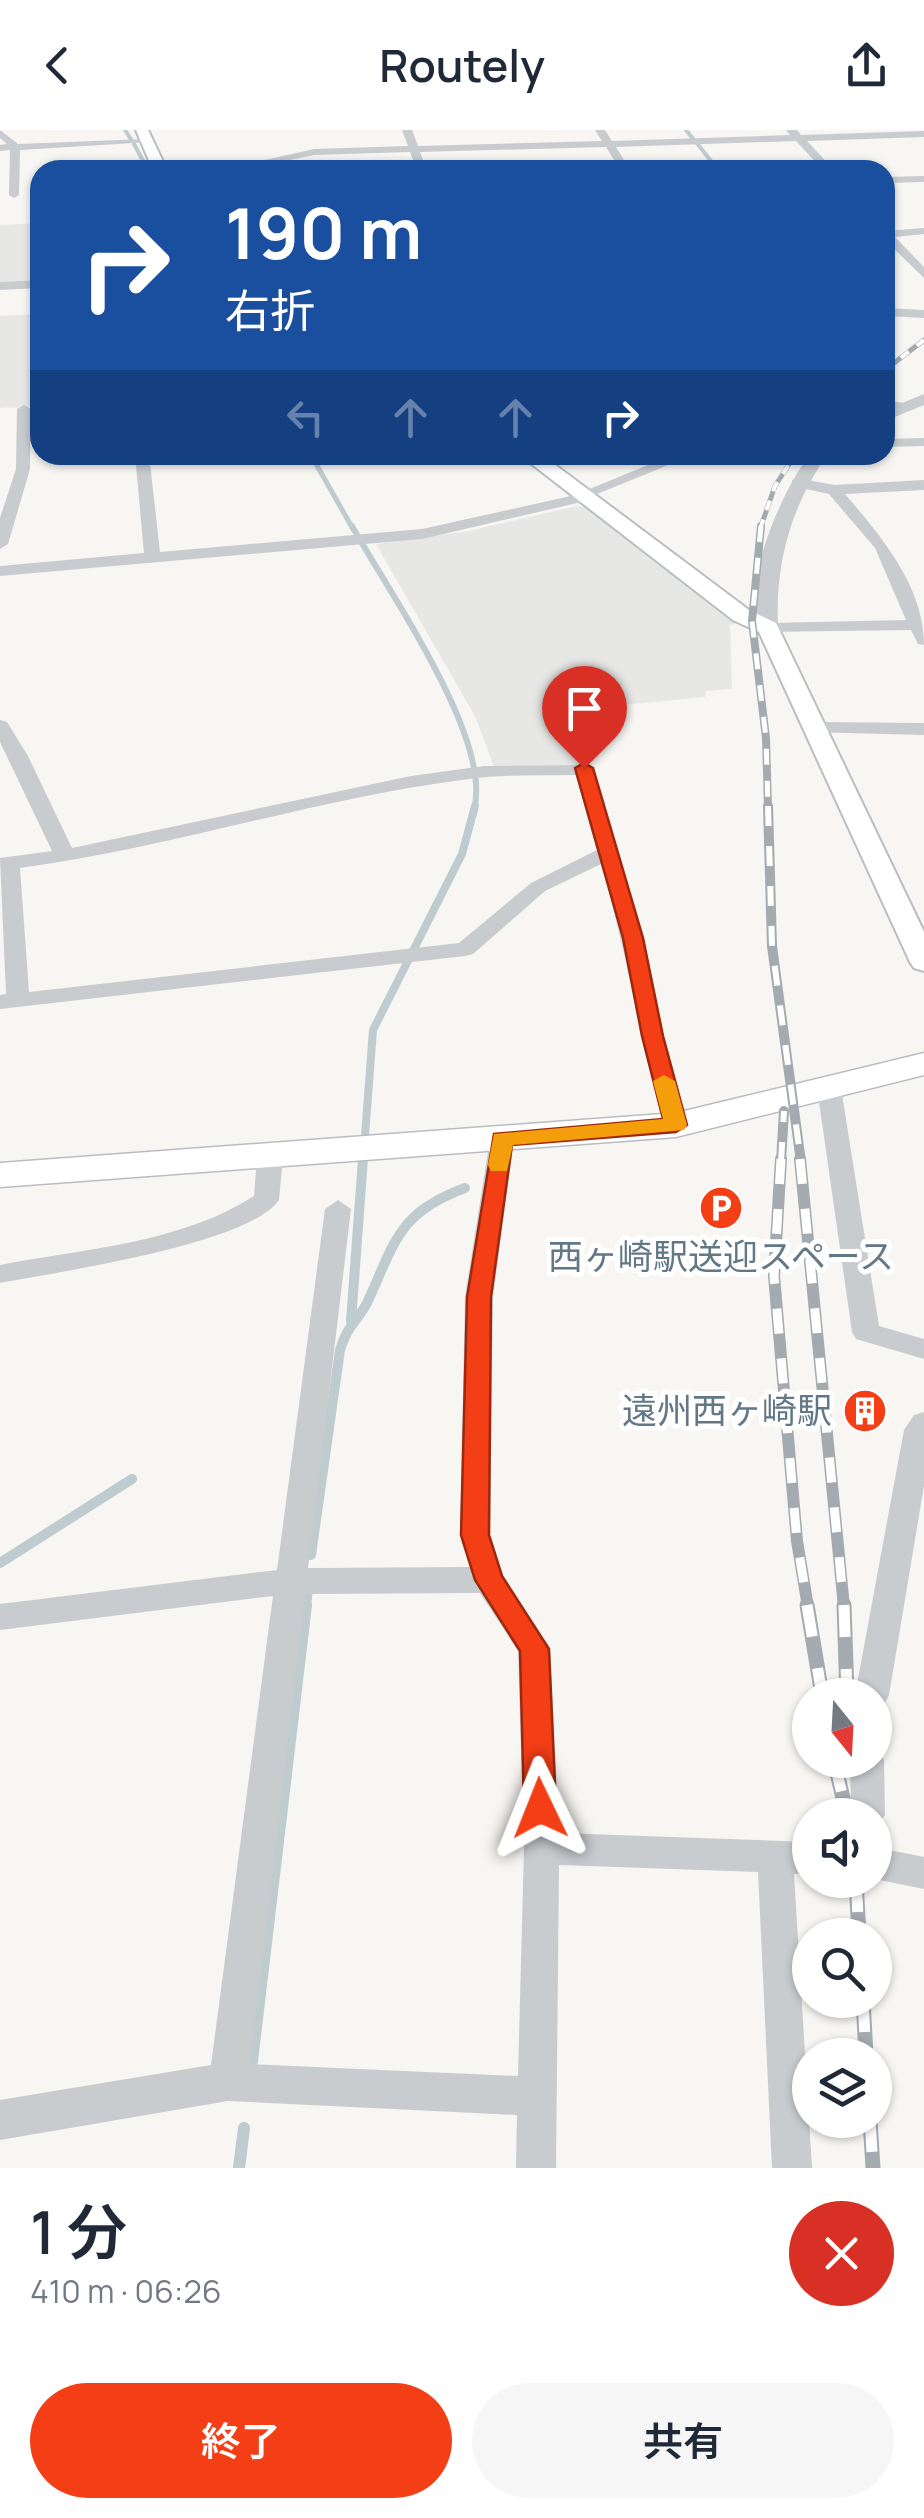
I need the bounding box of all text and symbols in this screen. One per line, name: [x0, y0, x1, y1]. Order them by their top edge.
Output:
text: Routely: [379, 34, 545, 96]
icon: back: [30, 38, 85, 93]
icon: share: [839, 38, 894, 93]
text: 190 m: [225, 184, 422, 280]
icon: right: [60, 200, 190, 330]
text: 右折: [225, 279, 315, 341]
icon: left: [278, 390, 333, 445]
icon: ahead: [383, 390, 438, 445]
icon: ahead: [488, 390, 543, 445]
icon: right: [593, 390, 648, 445]
pin: [542, 666, 627, 769]
icon: arrive: [557, 681, 612, 736]
parking icon: 西ヶ崎駅送迎スペース: [698, 1185, 744, 1231]
place label: 西ヶ崎駅送迎スペース: [548, 1232, 894, 1280]
place label: 遠州西ヶ崎駅: [622, 1386, 832, 1434]
building icon: 遠州西ヶ崎駅: [842, 1388, 888, 1434]
north arrow: [792, 1678, 892, 1778]
map controls: [792, 1678, 892, 2138]
position arrow: [488, 1756, 592, 1860]
button: sound: [792, 1798, 892, 1898]
button: search: [792, 1918, 892, 2018]
button: layers: [792, 2038, 892, 2138]
text: 1 分: [30, 2190, 127, 2272]
button: close: [789, 2201, 894, 2306]
text: 410 m · 06:26: [30, 2269, 222, 2313]
button: 終了: [30, 2383, 452, 2498]
button: 共有: [472, 2383, 894, 2498]

